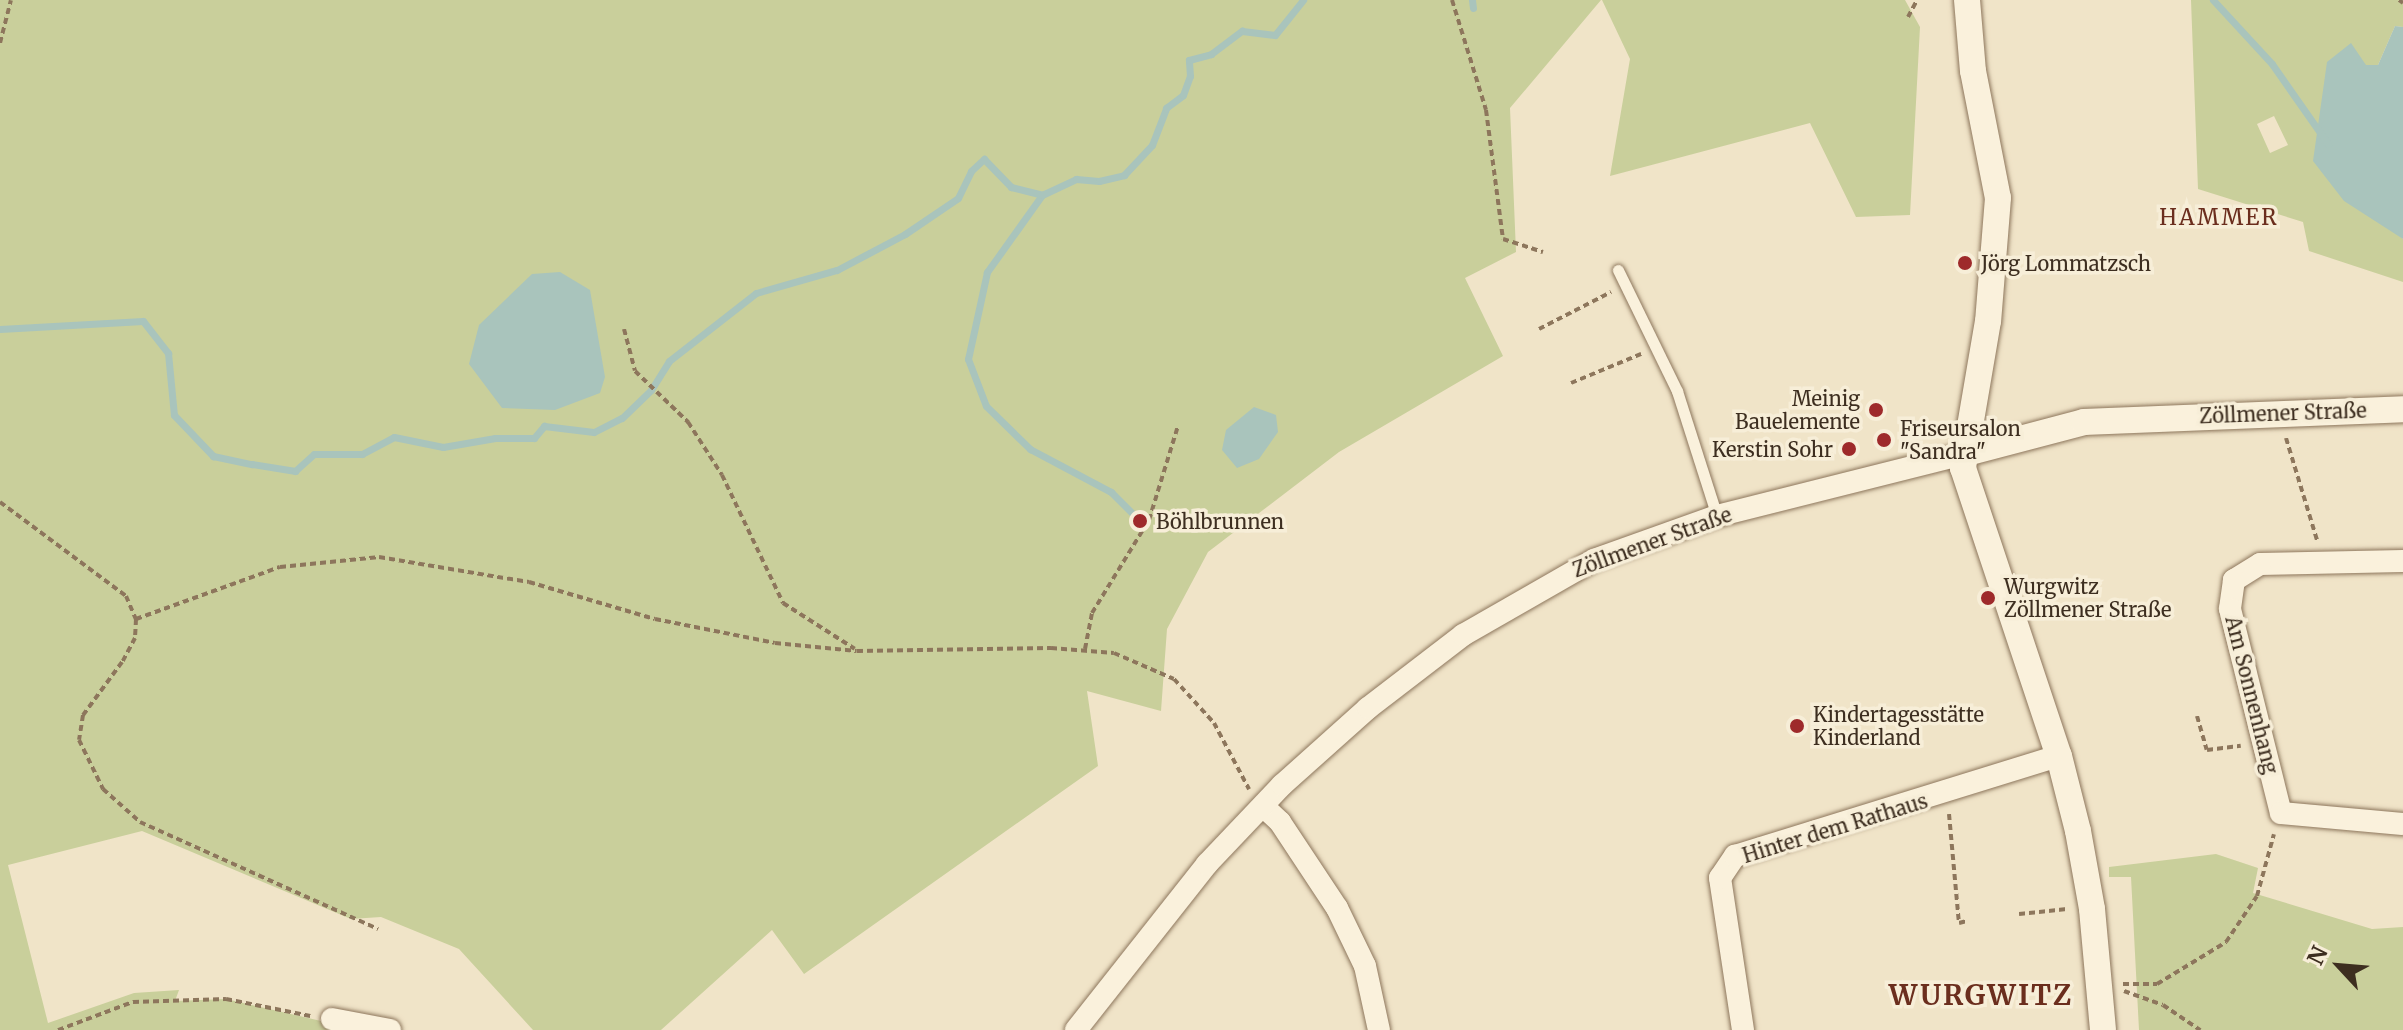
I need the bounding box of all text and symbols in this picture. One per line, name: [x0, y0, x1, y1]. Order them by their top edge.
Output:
district label: HAMMER: [2159, 205, 2279, 231]
place label: Jörg Lommatzsch: [1981, 251, 2151, 275]
marker: Jörg Lommatzsch: [1956, 254, 1974, 272]
place label: Meinig Bauelemente: [1735, 386, 1860, 433]
street label: Zöllmener Straße: [2199, 398, 2367, 428]
marker: Meinig Bauelemente: [1867, 401, 1885, 419]
place label: Friseursalon "Sandra": [1900, 416, 2021, 463]
marker: Friseursalon "Sandra": [1875, 431, 1893, 449]
place label: Kerstin Sohr: [1712, 437, 1833, 461]
marker: Kerstin Sohr: [1840, 440, 1858, 458]
street label: Zöllmener Straße: [1569, 502, 1735, 582]
place label: Böhlbrunnen: [1156, 509, 1284, 533]
marker: Böhlbrunnen: [1131, 512, 1149, 530]
place label: Wurgwitz Zöllmener Straße: [2004, 574, 2171, 621]
marker: Wurgwitz Zöllmener Straße: [1979, 589, 1997, 607]
street label: Am Sonnenhang: [2221, 614, 2283, 776]
place label: Kindertagesstätte Kinderland: [1813, 702, 1984, 749]
marker: Kindertagesstätte Kinderland: [1788, 717, 1806, 735]
street label: Hinter dem Rathaus: [1740, 788, 1930, 868]
north arrow: [2299, 926, 2379, 1006]
text: N: [2301, 942, 2334, 969]
district label: WURGWITZ: [1889, 978, 2073, 1012]

